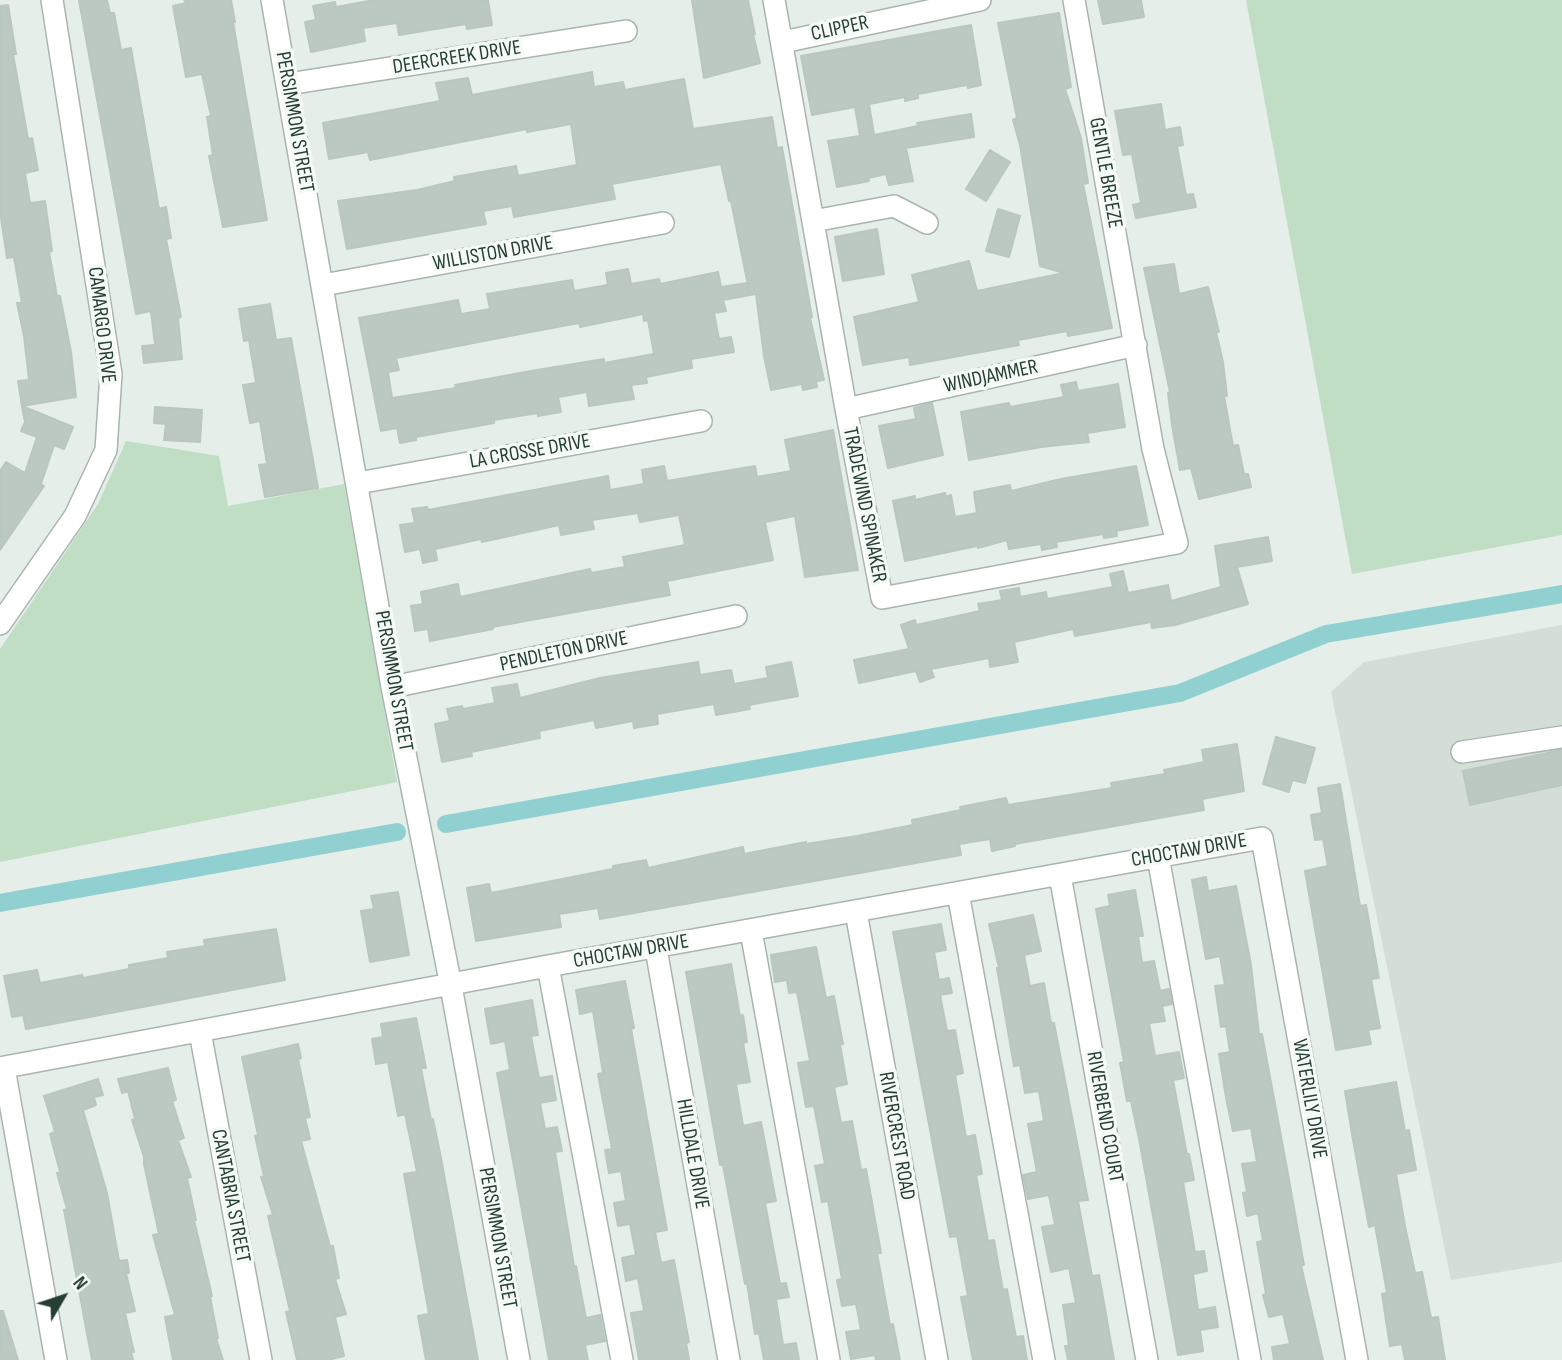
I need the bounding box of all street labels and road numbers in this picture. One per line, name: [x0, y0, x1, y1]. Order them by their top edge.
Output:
street label: CLIPPER: [809, 11, 871, 47]
street label: DEERCREEK DRIVE: [391, 35, 523, 81]
street label: PERSIMMON STREET: [269, 50, 319, 194]
street label: GENTLE BREEZE: [1083, 116, 1127, 230]
street label: WILLISTON DRIVE: [431, 231, 555, 277]
street label: CAMARGO DRIVE: [81, 265, 121, 385]
street label: WINDJAMMER: [942, 355, 1040, 399]
street label: TRADEWIND SPINAKER: [837, 425, 891, 585]
street label: LA CROSSE DRIVE: [468, 429, 592, 475]
street label: PERSIMMON STREET: [368, 609, 418, 753]
street label: PENDLETON DRIVE: [498, 626, 630, 678]
street label: CHOCTAW DRIVE: [1129, 828, 1249, 874]
street label: CHOCTAW DRIVE: [571, 929, 691, 975]
street label: WATERLILY DRIVE: [1286, 1037, 1332, 1161]
street label: RIVERBEND COURT: [1080, 1049, 1128, 1185]
street label: RIVERCREST ROAD: [872, 1070, 920, 1202]
street label: HILLDALE DRIVE: [670, 1097, 714, 1211]
street label: CANTABRIA STREET: [205, 1127, 255, 1265]
street label: PERSIMMON STREET: [472, 1166, 522, 1310]

